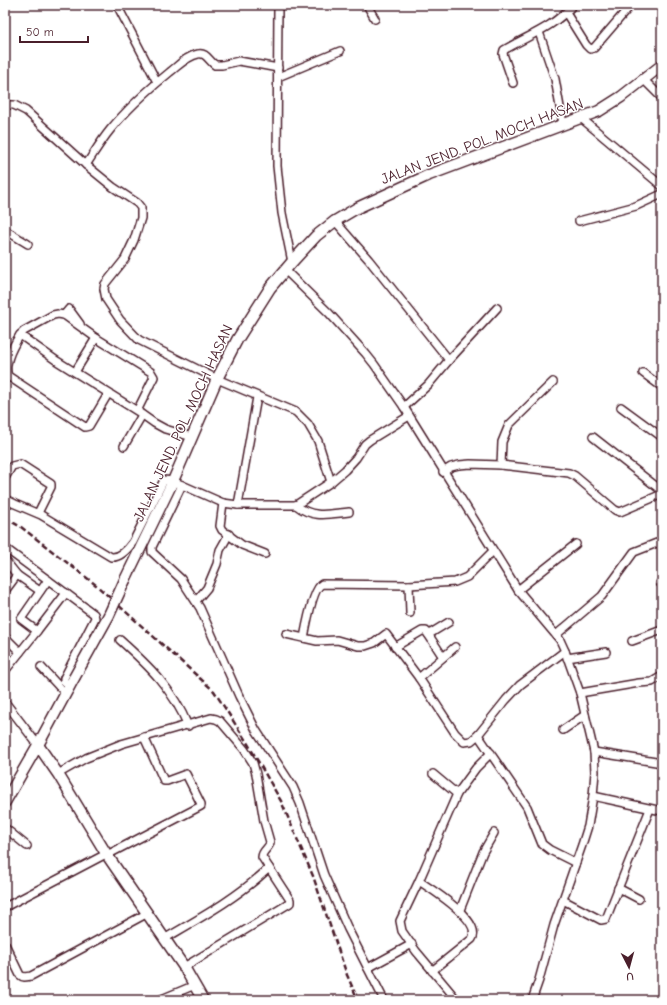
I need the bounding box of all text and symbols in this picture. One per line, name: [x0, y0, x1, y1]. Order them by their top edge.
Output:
scale bar: [20, 18, 88, 44]
text: 50 m: [26, 25, 54, 39]
street label: JALAN JEND. POL. MOCH HASAN: [378, 94, 586, 188]
street label: JALAN JEND. POL. MOCH HASAN: [129, 322, 237, 524]
north arrow: [609, 947, 649, 987]
text: U: [626, 970, 634, 983]

